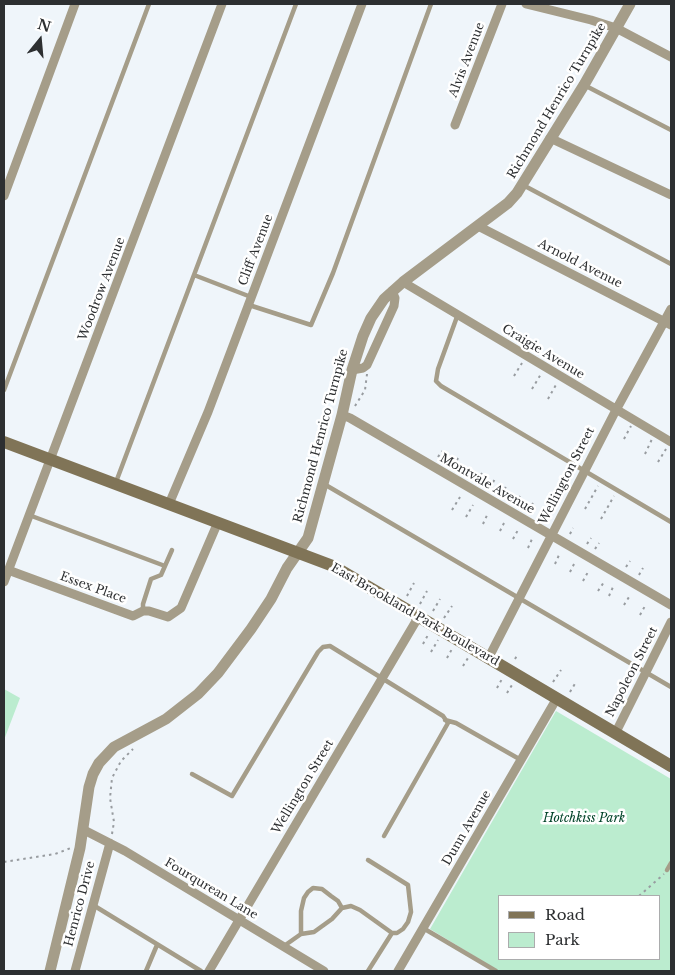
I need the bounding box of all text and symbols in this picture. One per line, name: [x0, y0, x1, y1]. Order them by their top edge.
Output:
north arrow: [15, 15, 65, 65]
text: N: [35, 15, 53, 36]
street label: Richmond Henrico Turnpike: [505, 20, 609, 182]
street label: Alvis Avenue: [446, 21, 488, 99]
street label: Cliff Avenue: [236, 212, 276, 288]
street label: Woodrow Avenue: [76, 235, 128, 343]
street label: Arnold Avenue: [536, 237, 624, 291]
street label: Craigie Avenue: [499, 322, 587, 382]
street label: Richmond Henrico Turnpike: [291, 348, 351, 524]
street label: Wellington Street: [536, 425, 598, 527]
street label: Montvale Avenue: [437, 451, 537, 517]
street label: East Brookland Park Boulevard: [328, 561, 502, 669]
street label: Essex Place: [58, 569, 128, 607]
street label: Napoleon Street: [603, 624, 661, 720]
street label: Wellington Street: [269, 737, 337, 837]
street label: Dunn Avenue: [440, 788, 494, 868]
park label: Hotchkiss Park: [543, 812, 625, 826]
street label: Fourqurean Lane: [162, 855, 260, 923]
street label: Henrico Drive: [62, 860, 98, 948]
legend: [498, 895, 660, 960]
text: Road: [545, 905, 585, 924]
text: Park: [545, 930, 580, 949]

